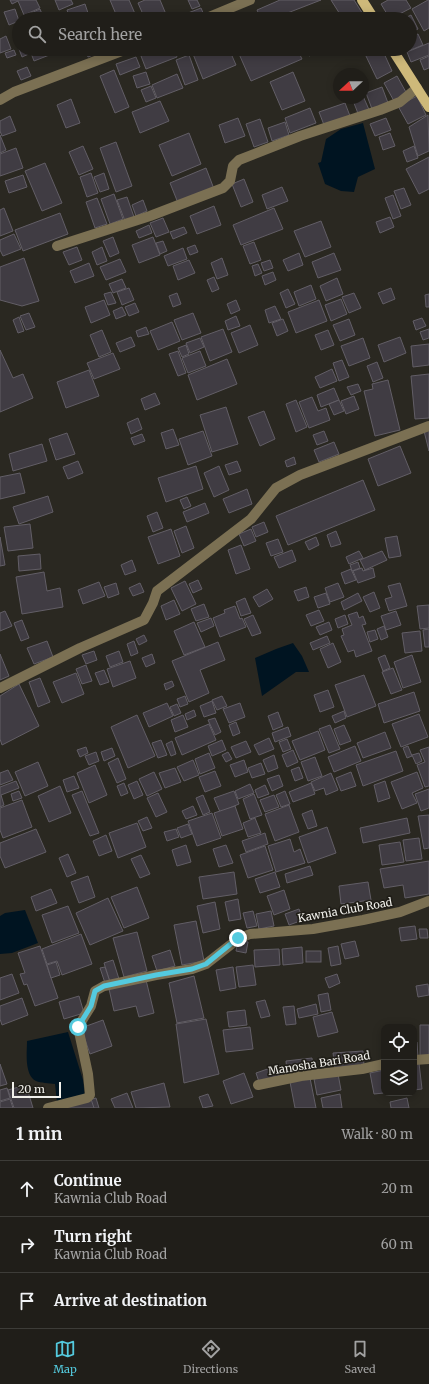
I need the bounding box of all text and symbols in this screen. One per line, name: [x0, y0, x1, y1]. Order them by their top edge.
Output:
search box: [12, 12, 417, 56]
icon: search: [26, 23, 48, 45]
text: Search here: [58, 25, 142, 44]
north arrow: [333, 68, 369, 104]
street label: Kawnia Club Road: [297, 895, 394, 925]
route end: [229, 929, 247, 947]
route start: [69, 1018, 87, 1036]
map controls: [381, 1024, 417, 1096]
button: locate: [381, 1024, 417, 1060]
street label: Manosha Bari Road: [267, 1048, 371, 1078]
button: layers: [381, 1060, 417, 1096]
scale bar: [12, 1080, 61, 1099]
text: 20 m: [18, 1082, 45, 1096]
text: 1 min: [16, 1123, 62, 1145]
text: Walk · 80 m: [342, 1126, 413, 1143]
text: Continue: [54, 1171, 122, 1190]
icon: ahead: [16, 1178, 38, 1200]
text: 20 m: [381, 1180, 413, 1197]
text: Kawnia Club Road: [54, 1190, 167, 1207]
text: Turn right: [54, 1227, 132, 1246]
icon: right: [16, 1234, 38, 1256]
text: 60 m: [381, 1236, 413, 1253]
text: Kawnia Club Road: [54, 1246, 167, 1263]
icon: arrive: [16, 1290, 38, 1312]
text: Arrive at destination: [54, 1291, 207, 1310]
tab: Map: [53, 1338, 77, 1376]
tab: Directions: [183, 1338, 238, 1376]
tab: Saved: [345, 1338, 376, 1376]

